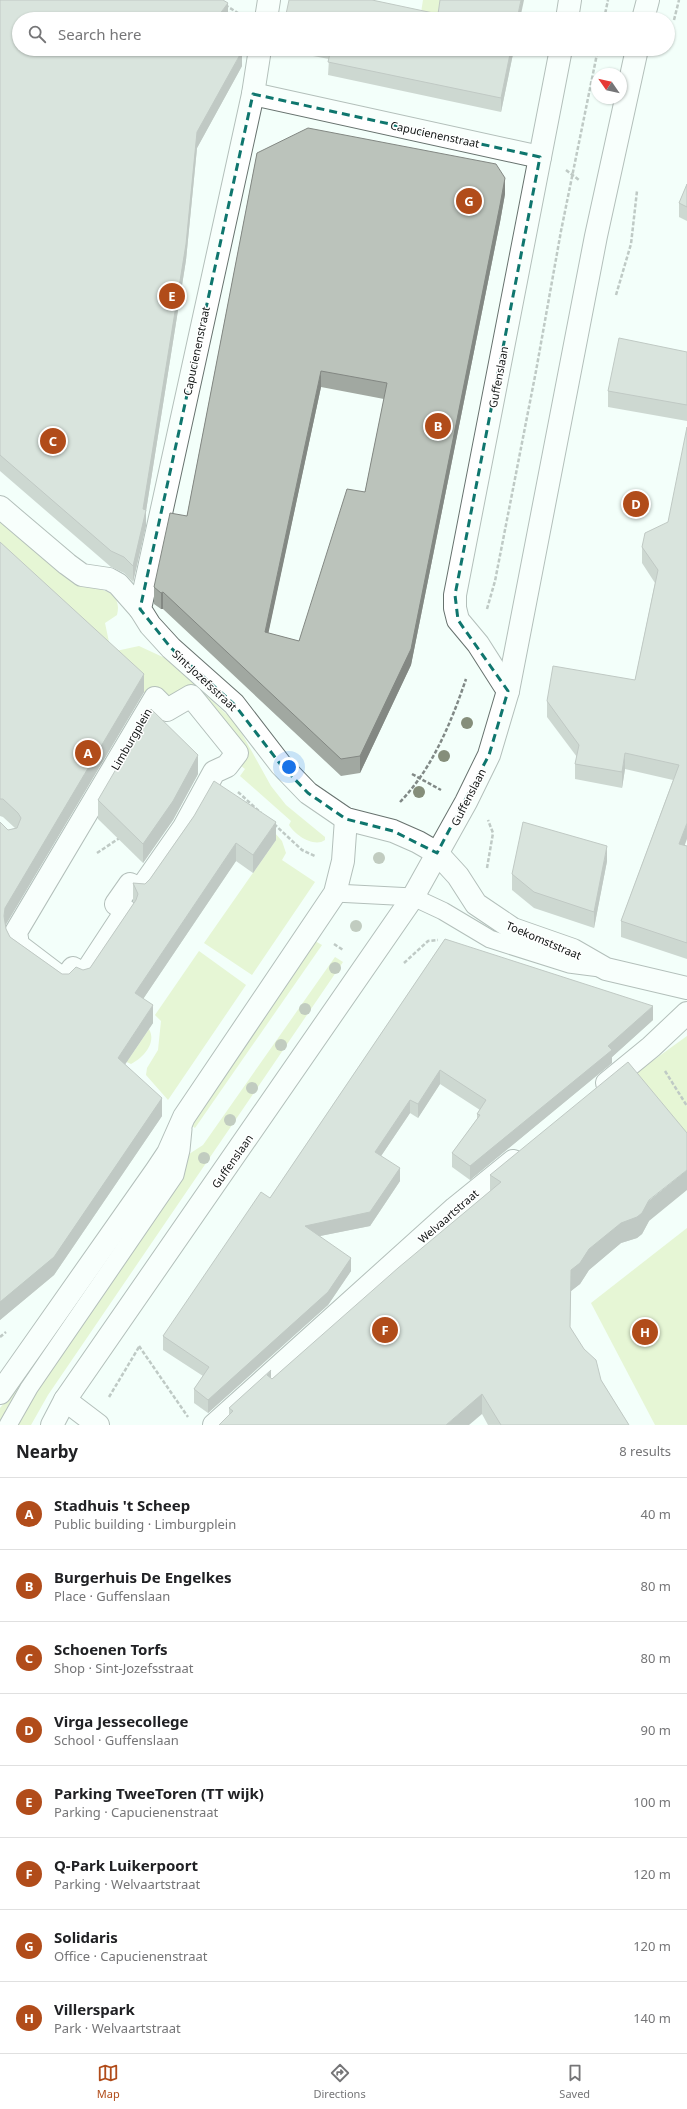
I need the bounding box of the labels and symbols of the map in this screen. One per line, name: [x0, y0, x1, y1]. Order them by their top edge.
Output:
north arrow: [591, 68, 627, 104]
street label: Capucienenstraat: [389, 117, 481, 151]
pin: G: [456, 186, 482, 216]
pin: E: [159, 281, 185, 311]
street label: Capucienenstraat: [179, 305, 213, 397]
street label: Guffenslaan: [485, 345, 511, 409]
pin: B: [425, 411, 451, 441]
pin: C: [40, 426, 66, 456]
pin: D: [623, 489, 649, 519]
street label: Sint-Jozefsstraat: [170, 646, 240, 714]
street label: Limburgplein: [107, 705, 155, 773]
pin: A: [75, 738, 101, 768]
your location: [279, 757, 299, 777]
street label: Guffenslaan: [447, 766, 489, 828]
street label: Toekomststraat: [504, 917, 584, 963]
street label: Guffenslaan: [208, 1131, 256, 1191]
street label: Welvaartstraat: [415, 1186, 481, 1246]
pin: F: [372, 1315, 398, 1345]
pin: H: [632, 1317, 658, 1347]

